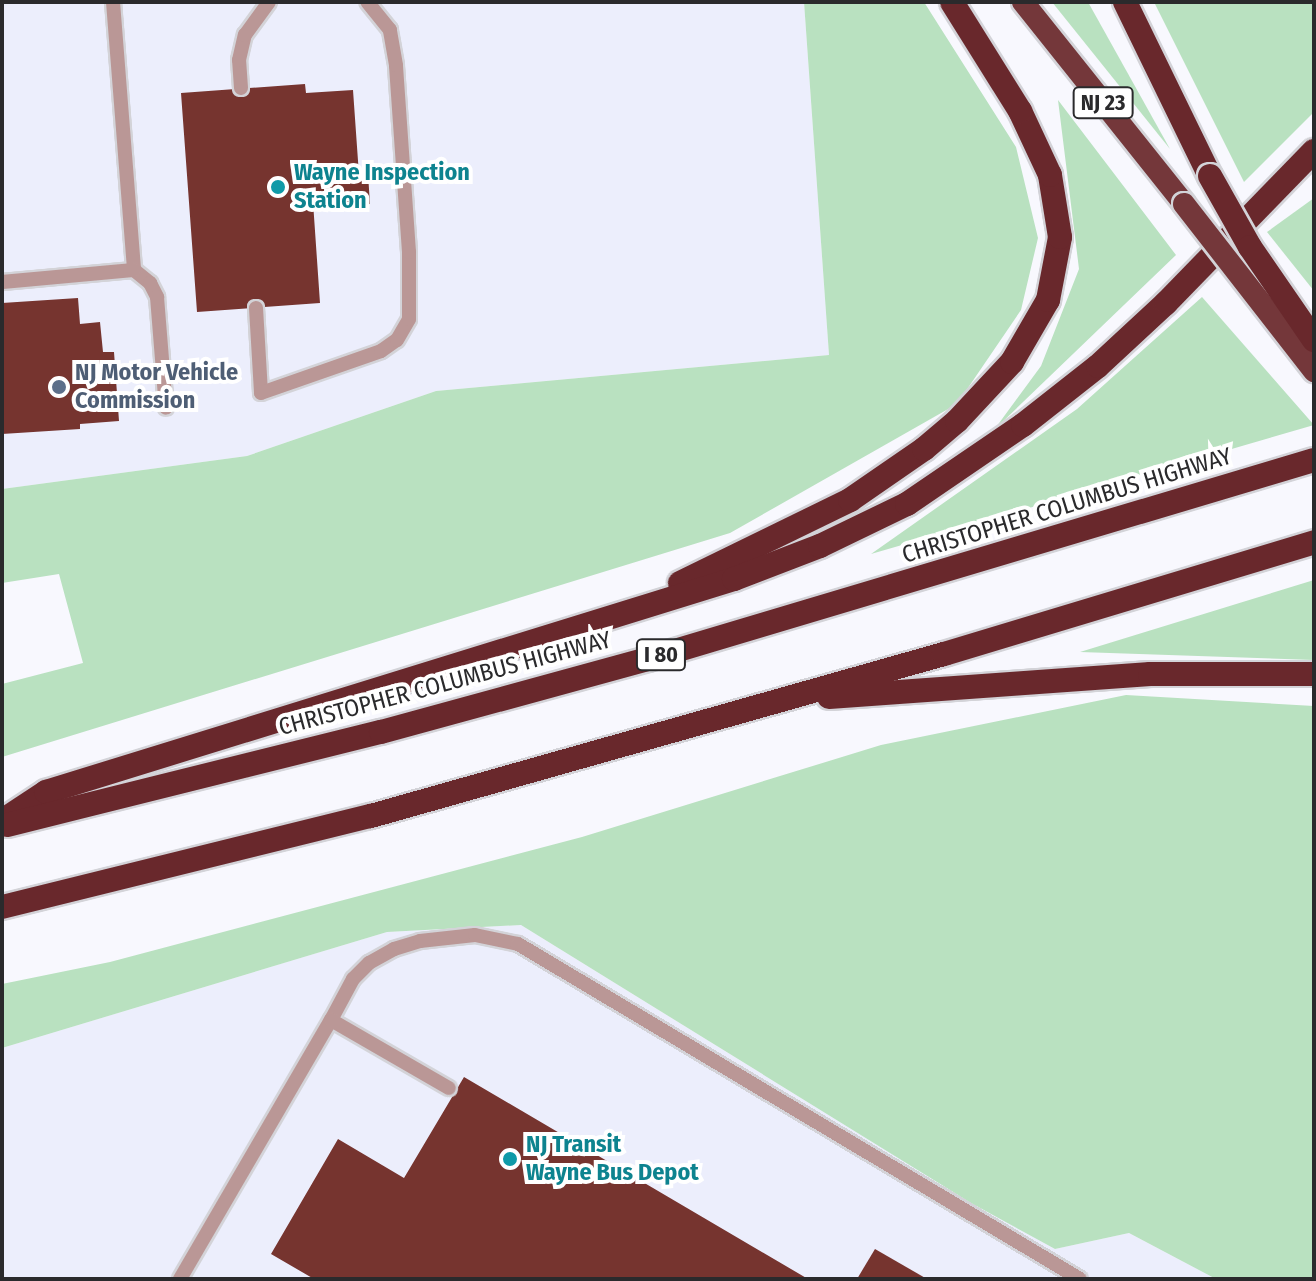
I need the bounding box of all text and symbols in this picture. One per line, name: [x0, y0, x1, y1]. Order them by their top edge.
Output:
road number: NJ 23: [1071, 85, 1135, 121]
place label: Wayne Inspection Station: [294, 159, 470, 215]
marker: Wayne Inspection Station: [269, 178, 287, 196]
place label: NJ Motor Vehicle Commission: [75, 359, 238, 415]
marker: NJ Motor Vehicle Commission: [50, 378, 68, 396]
street label: CHRISTOPHER COLUMBUS HIGHWAY: [899, 442, 1235, 570]
street label: CHRISTOPHER COLUMBUS HIGHWAY: [276, 626, 614, 742]
road number: I 80: [635, 637, 687, 673]
place label: NJ Transit Wayne Bus Depot: [526, 1131, 699, 1187]
marker: NJ Transit Wayne Bus Depot: [501, 1150, 519, 1168]

